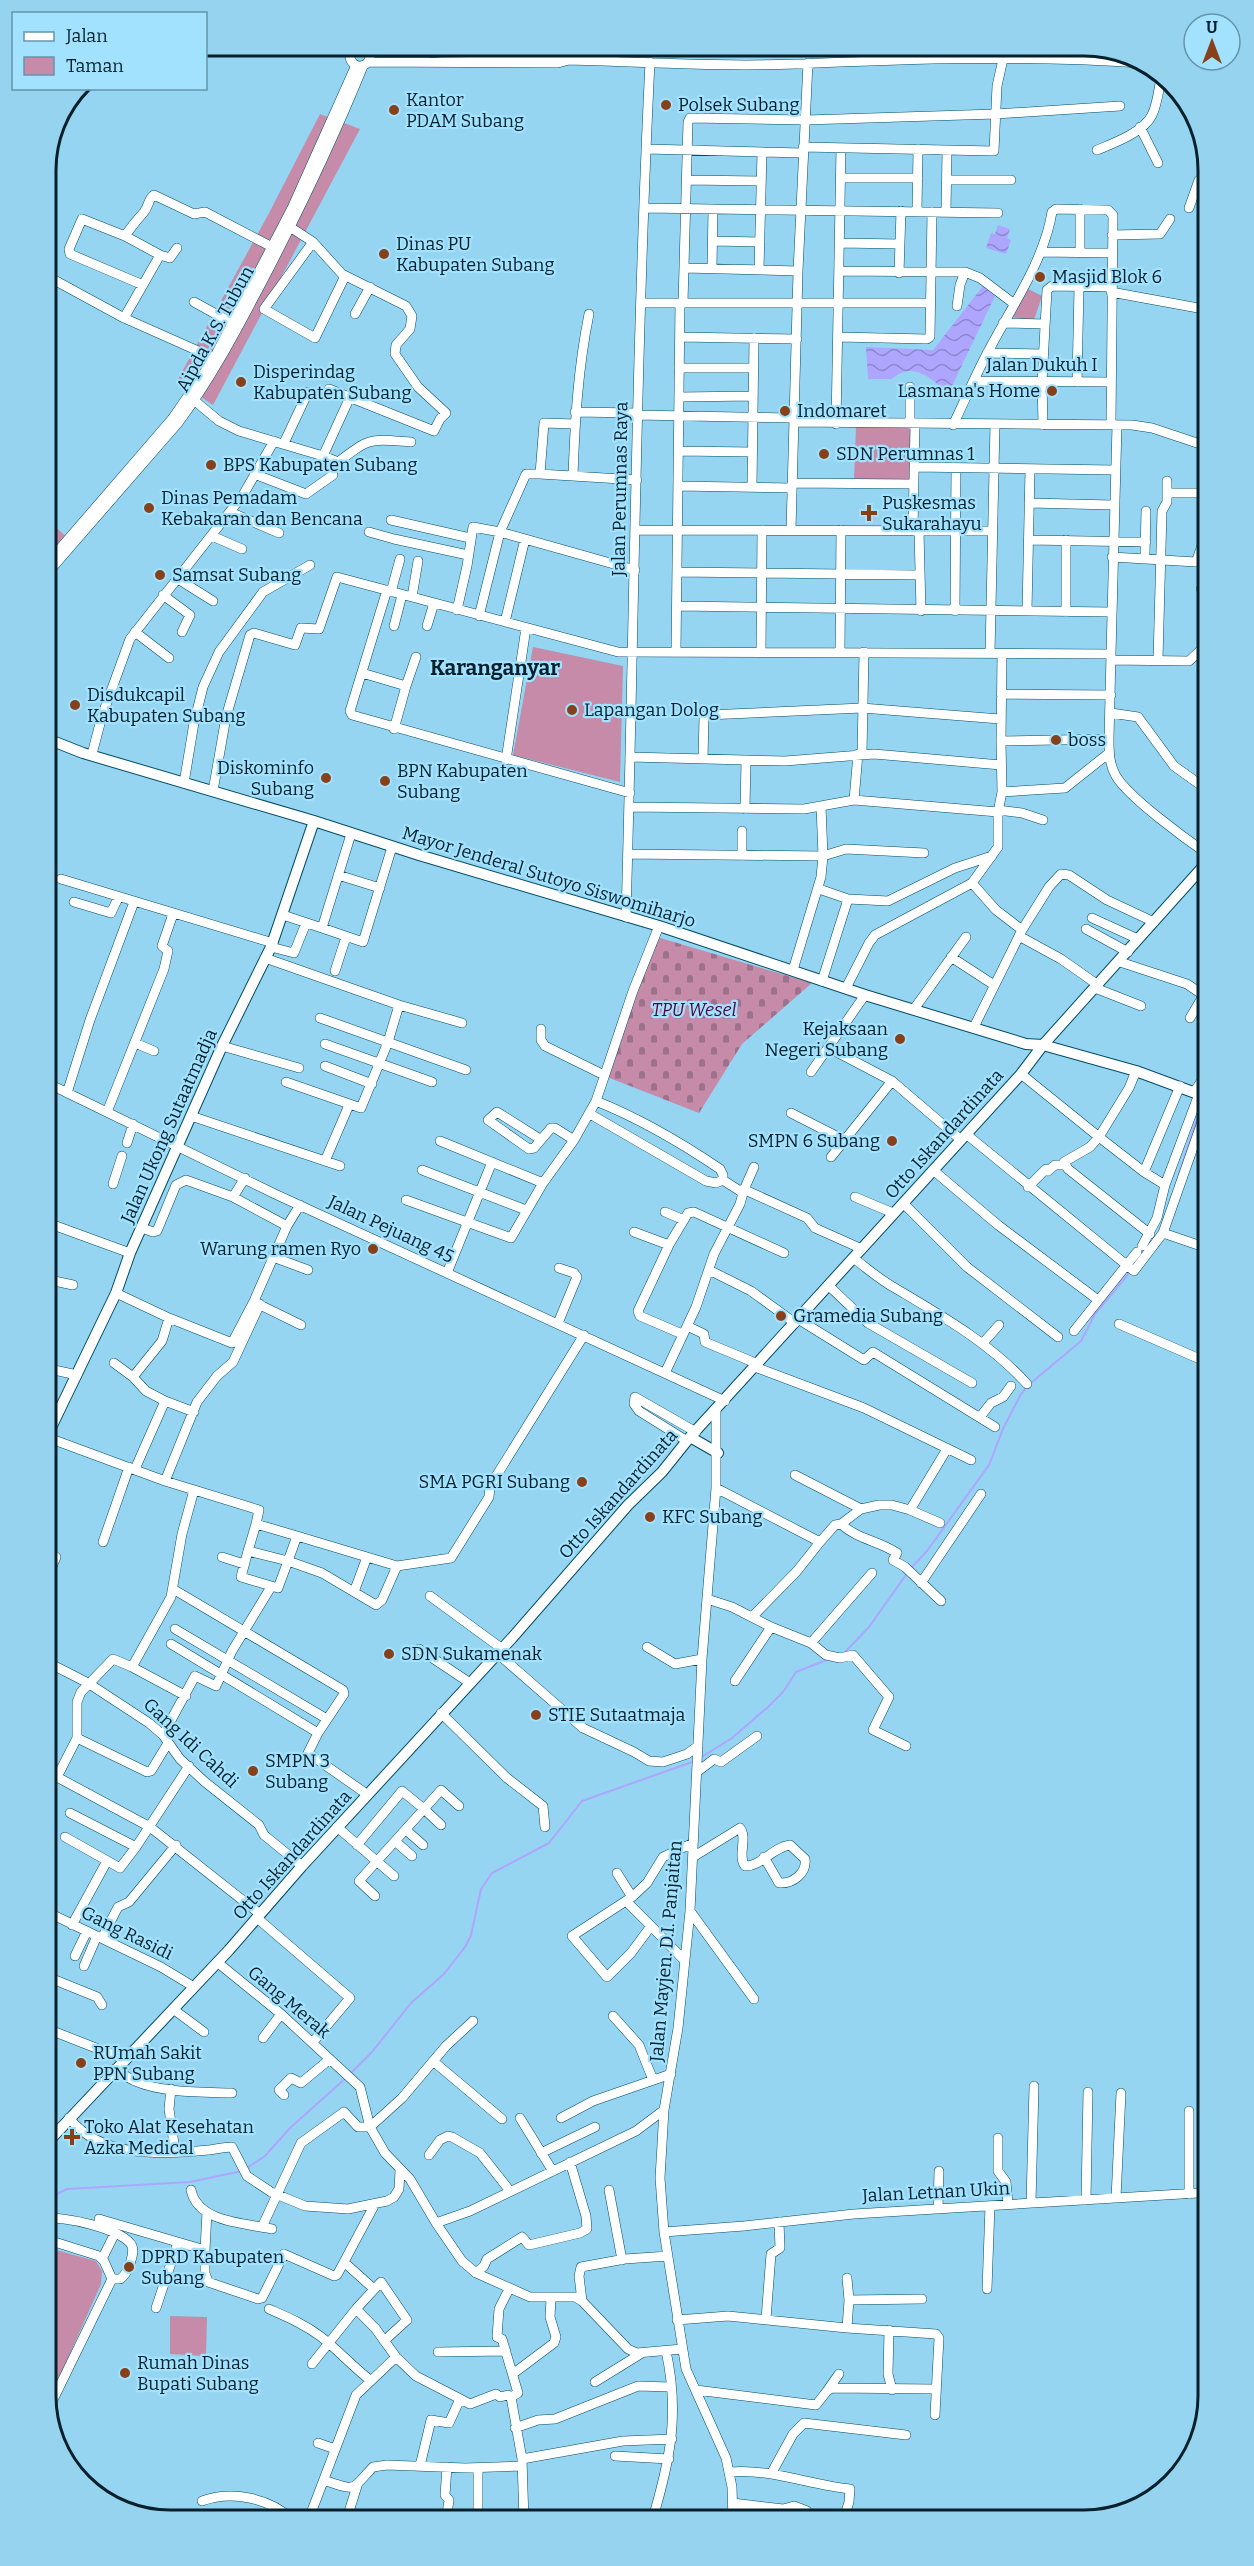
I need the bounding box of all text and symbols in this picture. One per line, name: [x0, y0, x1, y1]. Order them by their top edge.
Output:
legend: [12, 12, 207, 90]
north arrow: [1182, 12, 1242, 72]
text: U: [1206, 18, 1218, 37]
text: Jalan: [65, 25, 108, 47]
text: Taman: [66, 55, 124, 77]
place label: Kantor PDAM Subang: [406, 89, 524, 132]
place label: Polsek Subang: [678, 94, 800, 116]
marker: Polsek Subang: [659, 98, 673, 112]
marker: Kantor PDAM Subang: [387, 103, 401, 117]
place label: Dinas PU Kabupaten Subang: [396, 233, 554, 276]
marker: Dinas PU Kabupaten Subang: [377, 247, 391, 261]
street label: Aipda K.S. Tubun: [171, 262, 259, 396]
place label: Masjid Blok 6: [1052, 266, 1162, 288]
marker: Masjid Blok 6: [1033, 270, 1047, 284]
street label: Jalan Dukuh I: [985, 354, 1098, 376]
place label: Disperindag Kabupaten Subang: [253, 361, 411, 404]
marker: Disperindag Kabupaten Subang: [234, 375, 248, 389]
place label: Lasmana's Home: [898, 380, 1040, 402]
marker: Lasmana's Home: [1045, 384, 1059, 398]
place label: Indomaret: [797, 400, 887, 422]
street label: Jalan Perumnas Raya: [607, 401, 633, 578]
marker: Indomaret: [778, 404, 792, 418]
place label: SDN Perumnas 1: [836, 443, 975, 465]
marker: SDN Perumnas 1: [817, 447, 831, 461]
place label: BPS Kabupaten Subang: [223, 454, 417, 476]
marker: BPS Kabupaten Subang: [204, 458, 218, 472]
place label: Dinas Pemadam Kebakaran dan Bencana: [161, 487, 363, 530]
place label: Puskesmas Sukarahayu: [882, 492, 982, 535]
marker: Dinas Pemadam Kebakaran dan Bencana: [142, 501, 156, 515]
marker: Puskesmas Sukarahayu: [860, 504, 878, 522]
place label: Samsat Subang: [172, 564, 301, 586]
marker: Samsat Subang: [153, 568, 167, 582]
district label: Karanganyar: [430, 655, 560, 681]
place label: Disdukcapil Kabupaten Subang: [87, 684, 245, 727]
marker: Disdukcapil Kabupaten Subang: [68, 698, 82, 712]
place label: Lapangan Dolog: [584, 699, 719, 721]
marker: Lapangan Dolog: [565, 703, 579, 717]
place label: boss: [1068, 729, 1106, 751]
marker: boss: [1049, 733, 1063, 747]
place label: Diskominfo Subang: [217, 757, 314, 800]
place label: BPN Kabupaten Subang: [397, 760, 528, 803]
marker: Diskominfo Subang: [319, 771, 333, 785]
marker: BPN Kabupaten Subang: [378, 774, 392, 788]
street label: Mayor Jenderal Sutoyo Siswomiharjo: [400, 822, 698, 932]
park label: TPU Wesel: [652, 999, 737, 1021]
place label: Kejaksaan Negeri Subang: [764, 1018, 889, 1061]
street label: Jalan Ukong Sutaatmadja: [116, 1025, 222, 1227]
marker: Kejaksaan Negeri Subang: [893, 1032, 907, 1046]
street label: Otto Iskandardinata: [880, 1065, 1008, 1203]
place label: SMPN 6 Subang: [748, 1130, 880, 1152]
marker: SMPN 6 Subang: [885, 1134, 899, 1148]
street label: Jalan Pejuang 45: [324, 1190, 457, 1268]
place label: Warung ramen Ryo: [200, 1238, 361, 1260]
marker: Warung ramen Ryo: [366, 1242, 380, 1256]
place label: Gramedia Subang: [793, 1305, 943, 1327]
marker: Gramedia Subang: [774, 1309, 788, 1323]
street label: Otto Iskandardinata: [554, 1425, 682, 1563]
place label: SMA PGRI Subang: [419, 1471, 570, 1493]
marker: SMA PGRI Subang: [575, 1475, 589, 1489]
place label: KFC Subang: [662, 1506, 762, 1528]
marker: KFC Subang: [643, 1510, 657, 1524]
place label: SDN Sukamenak: [401, 1643, 543, 1665]
marker: SDN Sukamenak: [382, 1647, 396, 1661]
street label: Gang Idi Cahdi: [139, 1693, 243, 1793]
place label: STIE Sutaatmaja: [548, 1704, 686, 1726]
marker: STIE Sutaatmaja: [529, 1708, 543, 1722]
place label: SMPN 3 Subang: [265, 1750, 330, 1793]
marker: SMPN 3 Subang: [246, 1764, 260, 1778]
street label: Otto Iskandardinata: [228, 1786, 356, 1924]
street label: Jalan Mayjen. D.I. Panjaitan: [645, 1839, 687, 2064]
street label: Gang Rasidi: [78, 1901, 176, 1965]
street label: Gang Merak: [243, 1961, 335, 2043]
place label: RUmah Sakit PPN Subang: [93, 2042, 202, 2085]
marker: RUmah Sakit PPN Subang: [74, 2056, 88, 2070]
place label: Toko Alat Kesehatan Azka Medical: [84, 2116, 254, 2159]
marker: Toko Alat Kesehatan Azka Medical: [65, 2130, 79, 2144]
street label: Jalan Letnan Ukin: [861, 2177, 1011, 2207]
place label: DPRD Kabupaten Subang: [141, 2246, 285, 2289]
marker: DPRD Kabupaten Subang: [122, 2260, 136, 2274]
place label: Rumah Dinas Bupati Subang: [137, 2352, 259, 2395]
marker: Rumah Dinas Bupati Subang: [118, 2366, 132, 2380]

